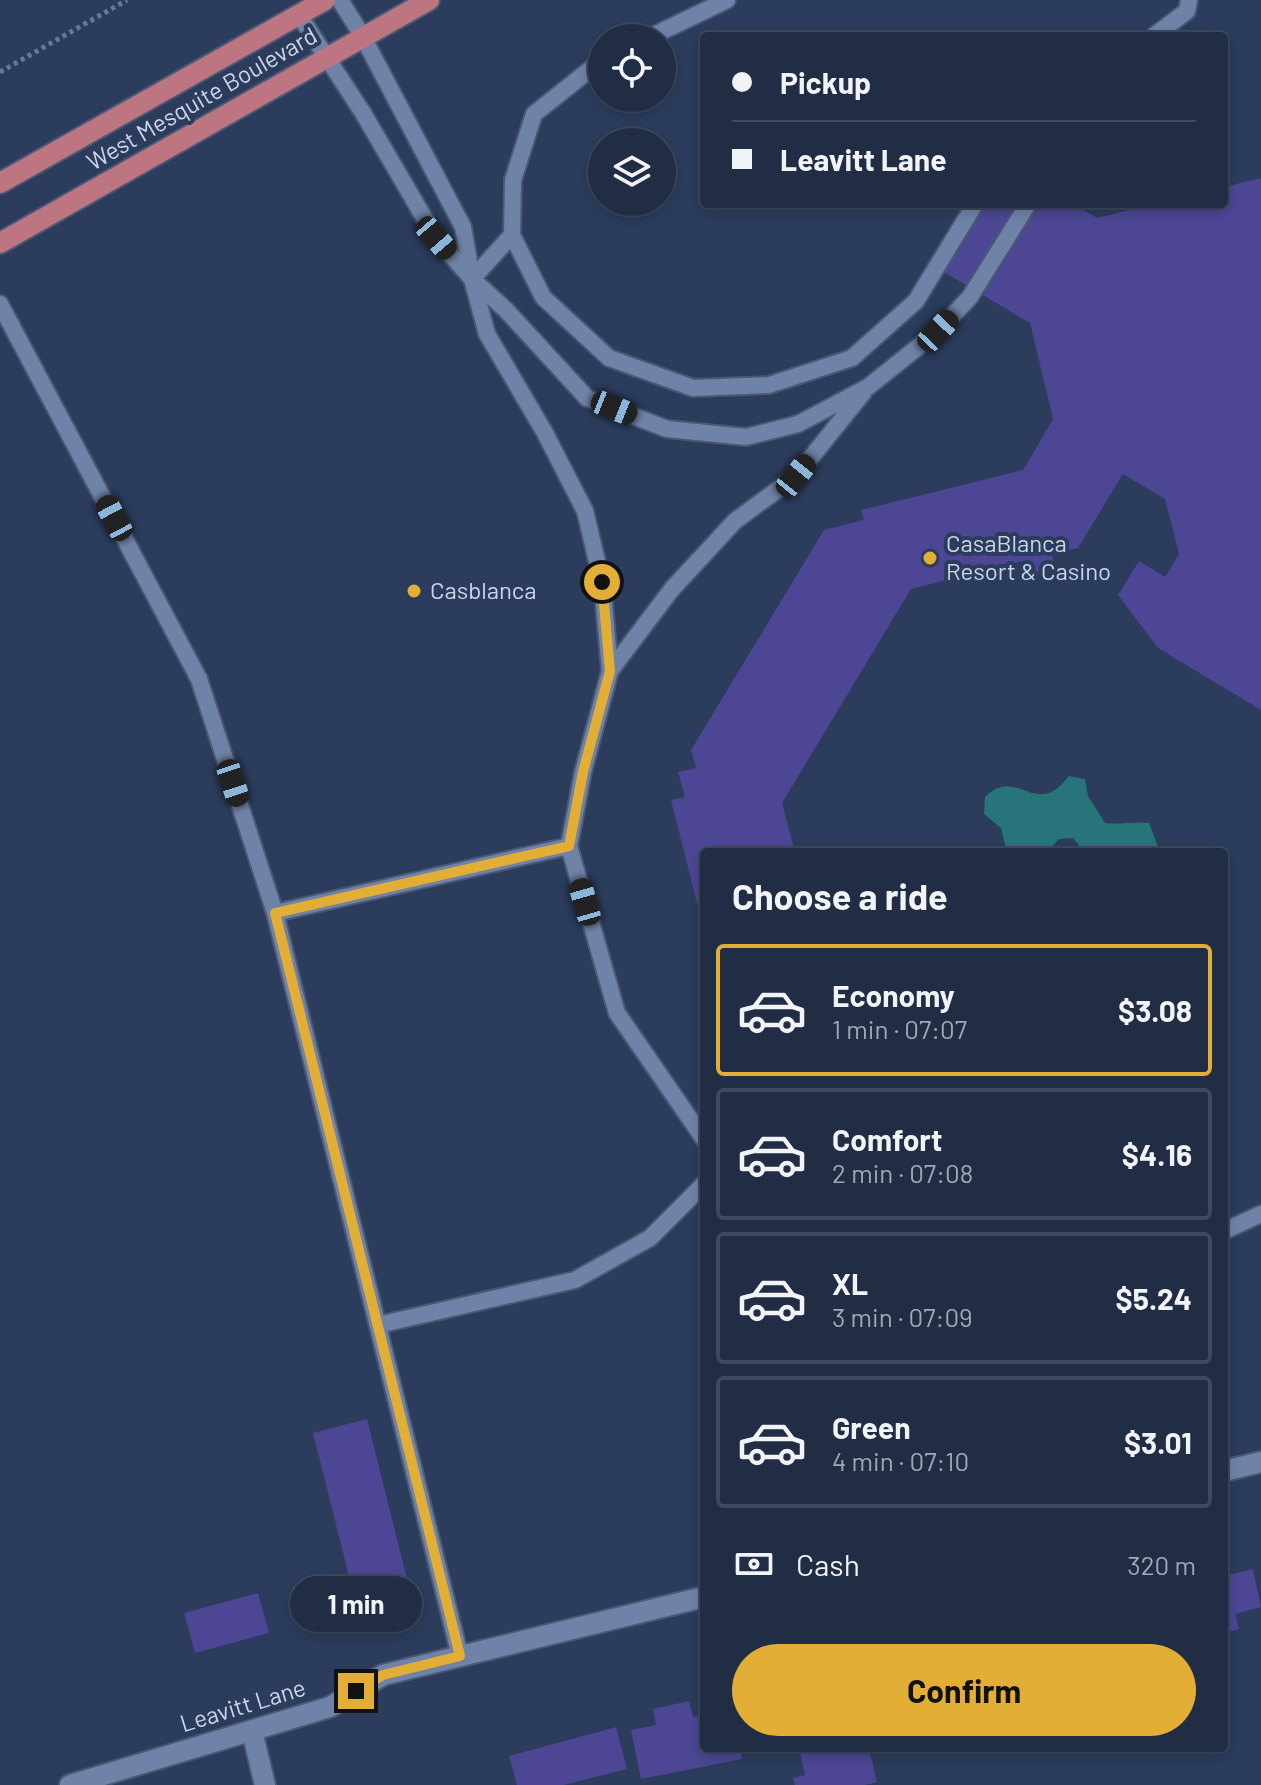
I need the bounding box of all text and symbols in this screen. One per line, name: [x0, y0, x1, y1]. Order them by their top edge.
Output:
street label: West Mesquite Boulevard: [81, 20, 322, 176]
map controls: [588, 24, 676, 216]
button: locate: [588, 24, 676, 112]
text: Pickup: [780, 64, 871, 100]
button: layers: [588, 128, 676, 216]
text: Leavitt Lane: [780, 141, 947, 177]
car: [411, 212, 461, 264]
car: [913, 305, 963, 357]
car: [587, 388, 641, 428]
car: [772, 450, 820, 502]
car: [92, 491, 136, 545]
place label: CasaBlanca Resort & Casino: [946, 528, 1111, 585]
marker: CasaBlanca Resort & Casino: [921, 549, 939, 567]
route start: [584, 564, 620, 600]
place label: Casblanca: [430, 575, 537, 604]
marker: Casblanca: [405, 582, 423, 600]
car: [214, 756, 252, 810]
text: Choose a ride: [732, 874, 948, 917]
car: [567, 876, 603, 928]
icon: car: [736, 974, 808, 1046]
text: Economy: [832, 977, 955, 1013]
text: $3.08: [1118, 992, 1192, 1028]
text: 1 min · 07:07: [832, 1013, 967, 1044]
icon: car: [736, 1118, 808, 1190]
text: Comfort: [832, 1121, 942, 1157]
text: $4.16: [1122, 1136, 1192, 1172]
text: 2 min · 07:08: [832, 1157, 973, 1188]
icon: car: [736, 1262, 808, 1334]
text: XL: [832, 1265, 868, 1301]
text: $5.24: [1116, 1280, 1192, 1316]
text: 3 min · 07:09: [832, 1301, 973, 1332]
icon: car: [736, 1406, 808, 1478]
text: Green: [832, 1409, 911, 1445]
text: $3.01: [1124, 1424, 1192, 1460]
text: 4 min · 07:10: [832, 1445, 969, 1476]
icon: cash: [732, 1542, 776, 1586]
text: Cash: [796, 1546, 860, 1582]
text: 320 m: [1127, 1549, 1196, 1580]
callout: 1 min: [290, 1575, 422, 1631]
text: 1 min: [328, 1588, 384, 1619]
button: Confirm: [732, 1644, 1196, 1736]
street label: Leavitt Lane: [176, 1672, 309, 1737]
route end: [338, 1673, 374, 1709]

